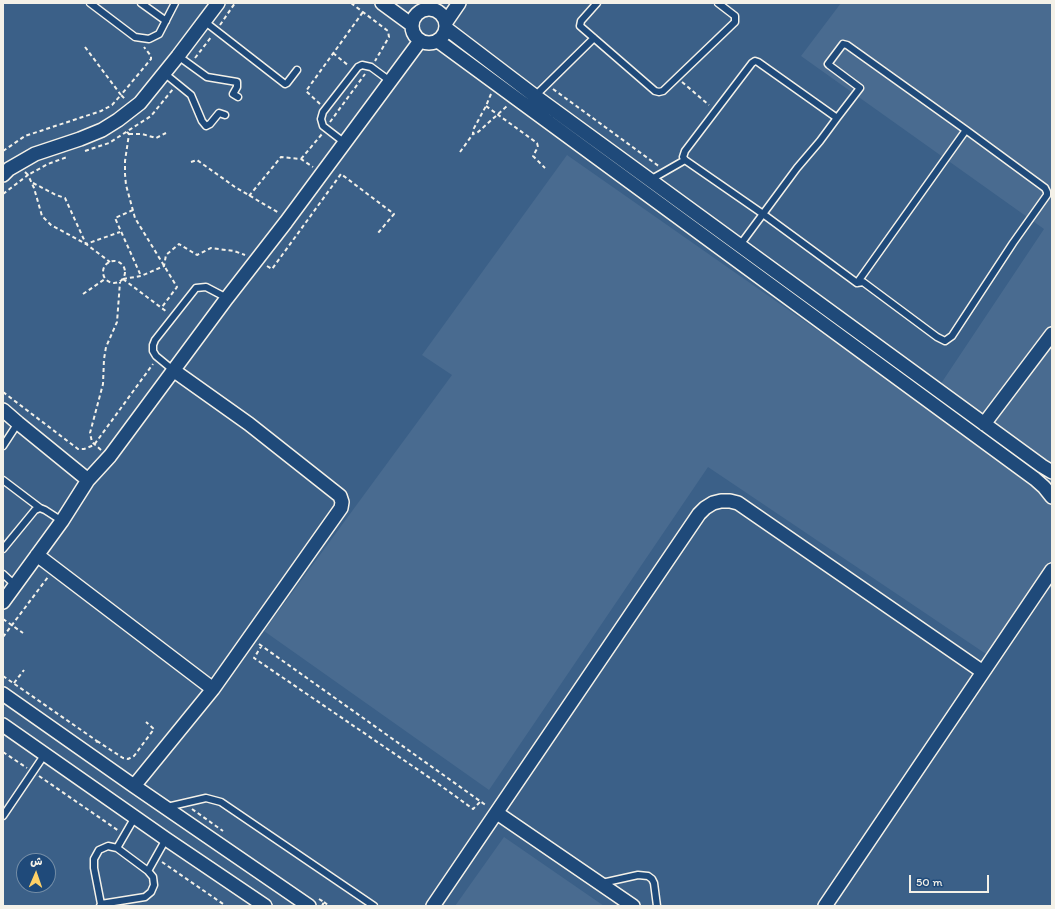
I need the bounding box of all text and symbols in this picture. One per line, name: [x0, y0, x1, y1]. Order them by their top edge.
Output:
north arrow: [16, 853, 56, 893]
text: ش: [30, 855, 43, 868]
scale bar: [911, 867, 991, 893]
text: 50 m: [916, 875, 942, 889]

